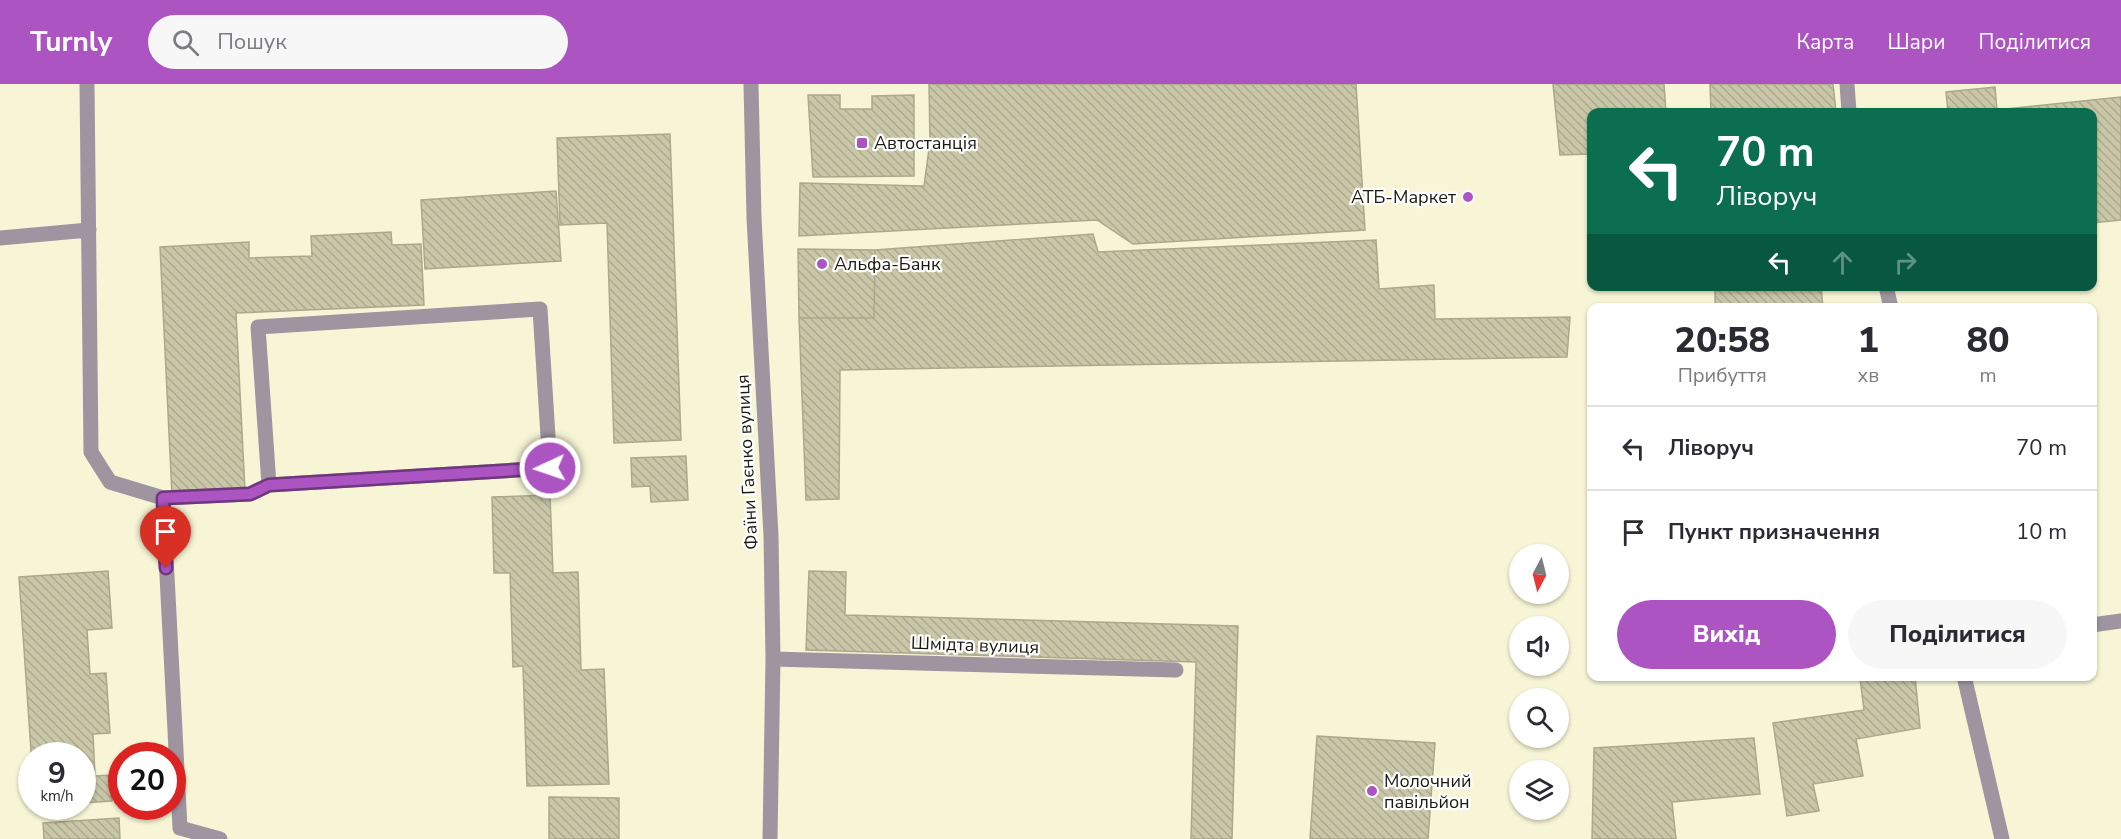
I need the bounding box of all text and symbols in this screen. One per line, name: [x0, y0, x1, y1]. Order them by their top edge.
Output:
search box: [148, 15, 568, 69]
text: Turnly: [30, 23, 112, 61]
icon: search: [169, 26, 202, 59]
text: Пошук: [217, 27, 287, 57]
text: Карта: [1797, 28, 1854, 56]
text: Шари: [1887, 28, 1946, 56]
text: Поділитися: [1979, 28, 2091, 56]
text: 70 m: [1716, 124, 1815, 181]
place label: Автостанція: [874, 131, 977, 155]
icon: left: [1617, 132, 1695, 210]
marker: Автостанція: [855, 136, 869, 150]
text: Ліворуч: [1716, 178, 1817, 215]
place label: АТБ-Маркет: [1351, 185, 1456, 209]
marker: АТБ-Маркет: [1461, 190, 1475, 204]
icon: left: [1763, 246, 1796, 279]
icon: ahead: [1826, 246, 1859, 279]
icon: right: [1889, 246, 1922, 279]
place label: Альфа-Банк: [834, 252, 941, 276]
marker: Альфа-Банк: [815, 257, 829, 271]
text: 20:58: [1674, 316, 1770, 365]
text: 1: [1857, 316, 1879, 365]
text: 80: [1966, 316, 2010, 365]
text: Прибуття: [1678, 362, 1767, 389]
text: хв: [1857, 362, 1879, 389]
text: m: [1979, 362, 1997, 389]
street label: Фаїни Гаєнко вулиця: [730, 374, 764, 550]
icon: left: [1617, 432, 1650, 465]
text: Ліворуч: [1668, 433, 1754, 463]
text: 70 m: [2016, 433, 2067, 463]
position arrow: [518, 436, 582, 500]
pin: [140, 506, 191, 568]
icon: arrive: [149, 515, 182, 548]
icon: arrive: [1617, 516, 1650, 549]
text: Пункт призначення: [1668, 517, 1880, 547]
text: 10 m: [2016, 517, 2067, 547]
north arrow: [1509, 544, 1569, 604]
map controls: [1509, 544, 1569, 820]
button: Вихід: [1617, 600, 1836, 669]
button: Поділитися: [1848, 600, 2067, 669]
button: sound: [1509, 616, 1569, 676]
street label: Шмідта вулиця: [911, 631, 1039, 659]
button: search: [1509, 688, 1569, 748]
speed limit sign: 20: [108, 742, 186, 820]
text: 9: [48, 753, 66, 794]
button: layers: [1509, 760, 1569, 820]
place label: Молочний павільйон: [1384, 769, 1471, 814]
marker: Молочний павільйон: [1365, 784, 1379, 798]
text: km/h: [40, 786, 74, 806]

